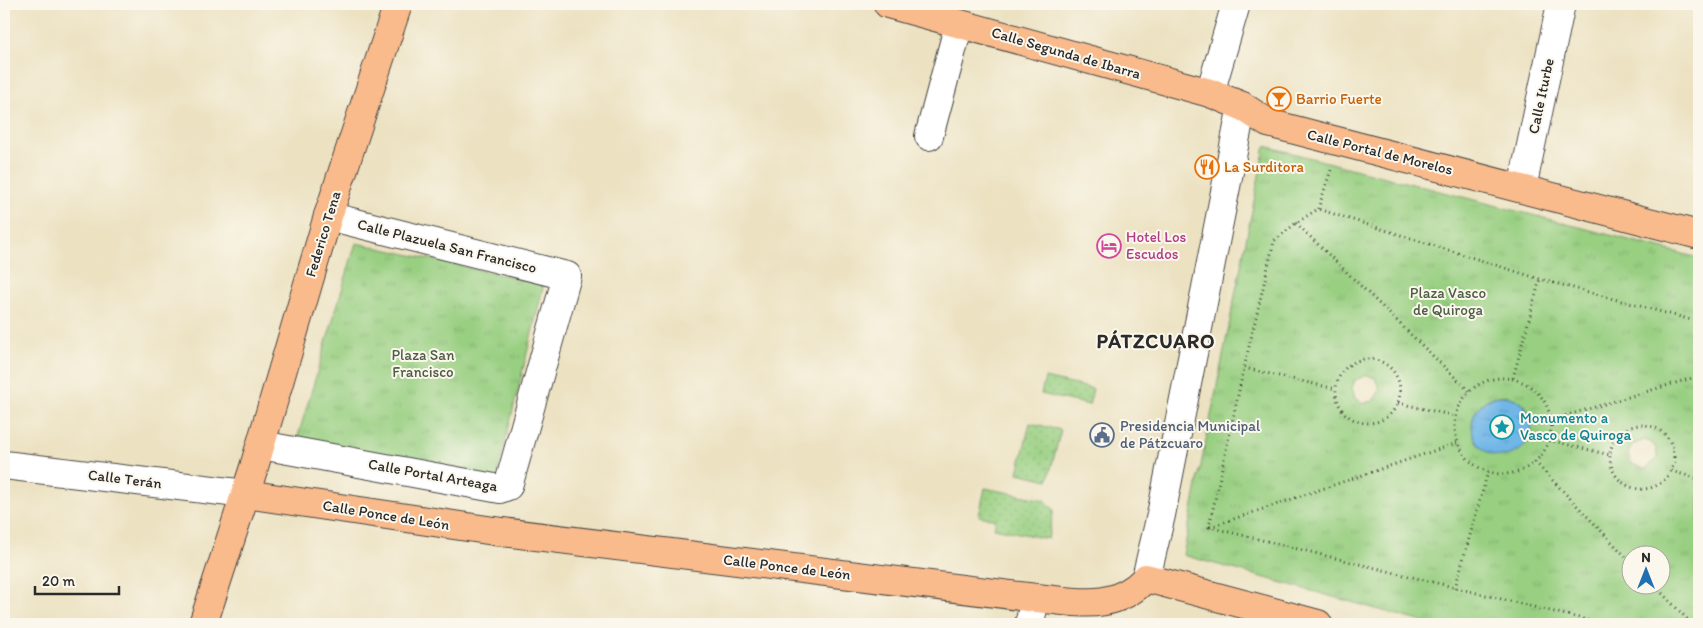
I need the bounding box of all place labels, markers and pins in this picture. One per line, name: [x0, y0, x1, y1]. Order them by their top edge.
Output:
bar icon: Barrio Fuerte: [1266, 86, 1292, 112]
place label: Barrio Fuerte: [1296, 90, 1382, 108]
restaurant icon: La Surditora: [1194, 154, 1220, 180]
place label: La Surditora: [1224, 158, 1304, 176]
place label: Hotel Los Escudos: [1126, 228, 1187, 263]
hotel icon: Hotel Los Escudos: [1096, 233, 1122, 259]
place label: Monumento a Vasco de Quiroga: [1520, 409, 1632, 444]
place icon: Monumento a Vasco de Quiroga: [1489, 414, 1515, 440]
place label: Presidencia Municipal de Pátzcuaro: [1120, 417, 1261, 452]
public building icon: Presidencia Municipal de Pátzcuaro: [1089, 422, 1115, 448]

